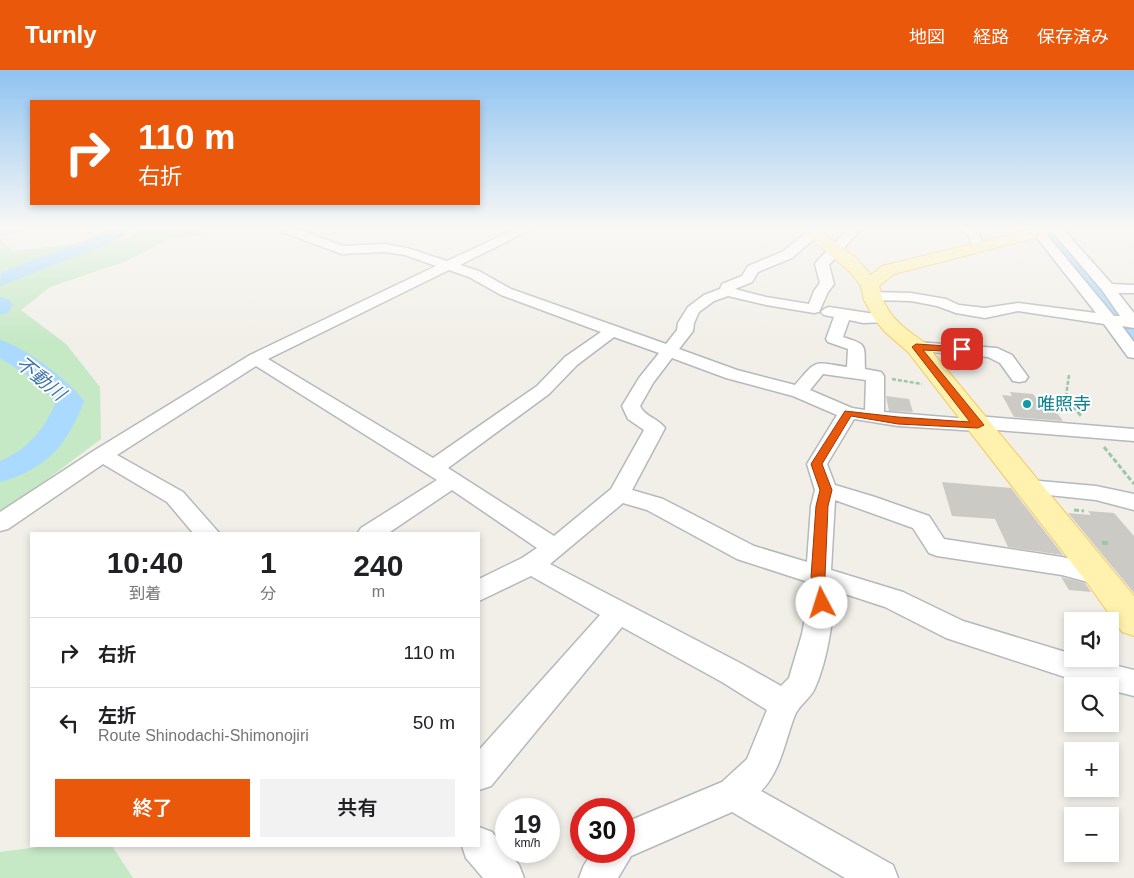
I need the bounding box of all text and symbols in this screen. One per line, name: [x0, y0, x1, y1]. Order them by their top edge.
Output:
text: Turnly: [25, 21, 97, 48]
text: 地図: [909, 27, 945, 47]
text: 経路: [973, 27, 1009, 47]
text: 保存済み: [1037, 27, 1109, 47]
text: 110 m: [138, 117, 235, 156]
icon: right: [55, 120, 120, 185]
text: 右折: [138, 164, 182, 189]
pin: [941, 328, 983, 370]
icon: arrive: [948, 335, 976, 363]
water label: 不動川: [12, 352, 71, 406]
place label: 唯照寺: [1037, 394, 1091, 414]
marker: 唯照寺: [1021, 398, 1033, 410]
text: 10:40: [107, 546, 183, 579]
text: 1: [260, 546, 277, 579]
text: 240: [353, 549, 403, 582]
position arrow: [795, 576, 847, 628]
text: m: [372, 583, 385, 600]
text: 到着: [129, 585, 161, 602]
text: 分: [260, 585, 276, 602]
map controls: [1064, 612, 1119, 862]
button: sound: [1064, 612, 1119, 667]
icon: right: [55, 639, 83, 667]
text: 110 m: [404, 642, 455, 663]
text: 右折: [98, 644, 136, 665]
button: search: [1064, 677, 1119, 732]
text: 左折: [98, 705, 136, 726]
icon: left: [55, 709, 83, 737]
text: 50 m: [413, 712, 455, 733]
text: Route Shinodachi-Shimonojiri: [98, 727, 309, 744]
button: +: [1064, 742, 1119, 797]
button: 終了: [55, 779, 250, 837]
button: 共有: [260, 779, 455, 837]
speed limit sign: 30: [570, 798, 635, 863]
button: −: [1064, 807, 1119, 862]
text: 19: [514, 810, 541, 838]
text: km/h: [514, 836, 541, 850]

